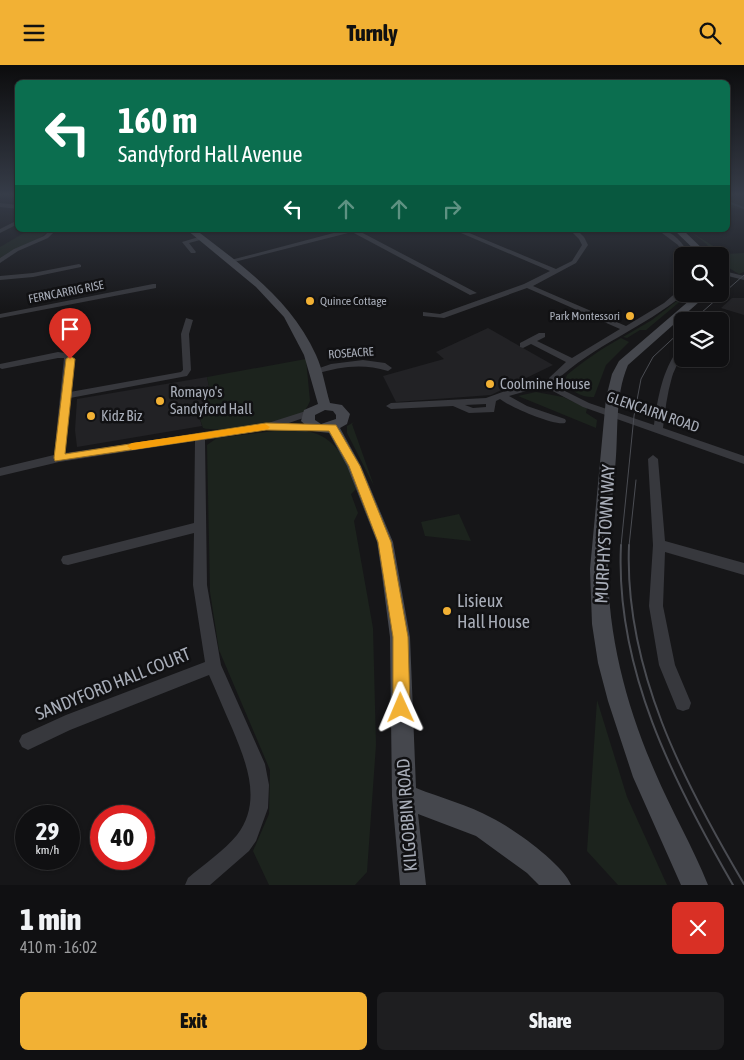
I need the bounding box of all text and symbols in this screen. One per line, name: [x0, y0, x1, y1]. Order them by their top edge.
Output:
icon: menu: [20, 19, 48, 47]
icon: search: [696, 19, 724, 47]
text: Turnly: [346, 20, 398, 46]
icon: left: [35, 100, 100, 165]
text: 160 m: [118, 100, 197, 140]
text: Sandyford Hall Avenue: [118, 141, 303, 167]
icon: left: [279, 195, 307, 223]
icon: ahead: [332, 195, 360, 223]
icon: ahead: [385, 195, 413, 223]
icon: right: [438, 195, 466, 223]
map controls: [674, 247, 729, 367]
button: search: [674, 247, 729, 302]
street label: FERNCARRIG RISE: [27, 278, 105, 306]
place label: Quince Cottage: [320, 294, 387, 308]
marker: Quince Cottage: [304, 295, 316, 307]
pin: [49, 308, 91, 359]
place label: Park Montessori: [550, 309, 620, 323]
marker: Park Montessori: [624, 310, 636, 322]
button: layers: [674, 312, 729, 367]
icon: arrive: [56, 315, 84, 343]
street label: ROSEACRE: [328, 344, 374, 362]
place label: Coolmine House: [500, 375, 591, 392]
marker: Coolmine House: [484, 378, 496, 390]
place label: Romayo's Sandyford Hall: [170, 383, 252, 417]
street label: GLENCAIRN ROAD: [604, 388, 702, 435]
marker: Romayo's Sandyford Hall: [154, 395, 166, 407]
place label: Kidz Biz: [101, 407, 143, 424]
marker: Kidz Biz: [85, 410, 97, 422]
street label: MURPHYSTOWN WAY: [590, 464, 619, 604]
place label: Lisieux Hall House: [457, 590, 530, 632]
marker: Lisieux Hall House: [441, 605, 453, 617]
street label: SANDYFORD HALL COURT: [32, 643, 193, 724]
position arrow: [374, 681, 426, 733]
street label: KILGOBBIN ROAD: [392, 758, 421, 872]
speed limit sign: 40: [90, 805, 155, 870]
text: 29: [36, 817, 59, 845]
text: km/h: [36, 843, 59, 857]
text: 1 min: [20, 902, 81, 936]
button: close: [672, 902, 724, 954]
text: 410 m · 16:02: [20, 938, 97, 956]
button: Exit: [20, 992, 367, 1050]
button: Share: [377, 992, 724, 1050]

